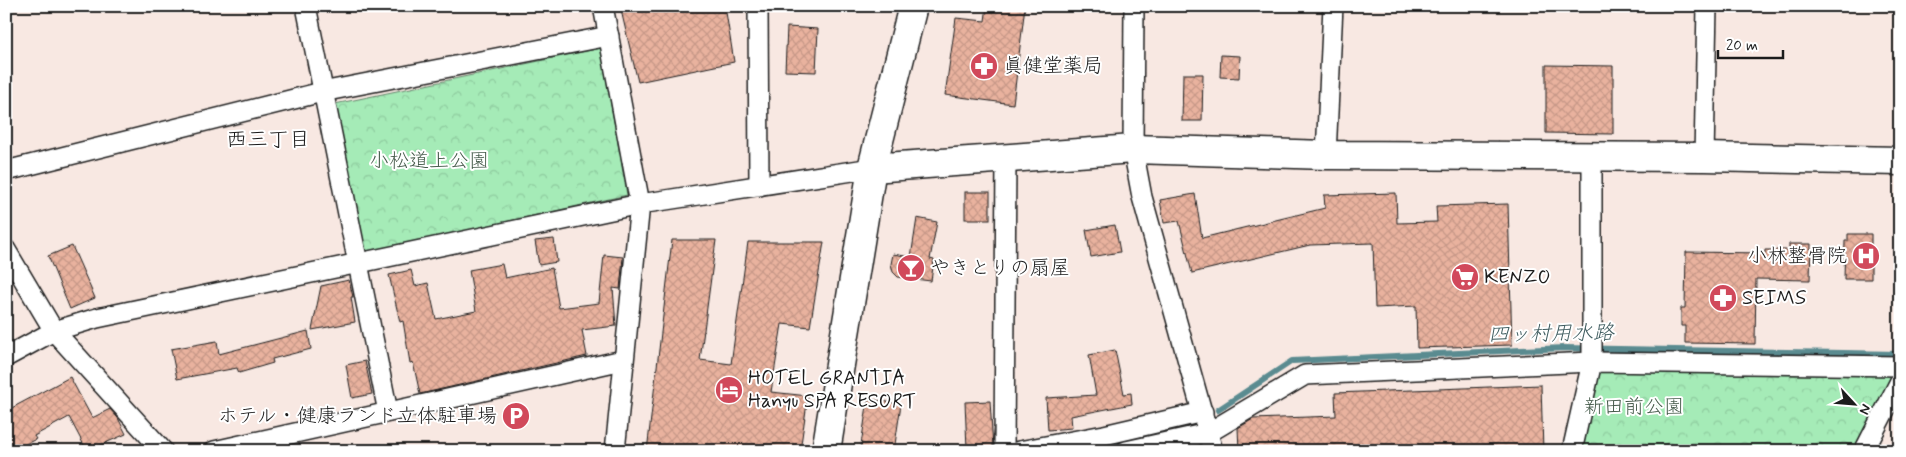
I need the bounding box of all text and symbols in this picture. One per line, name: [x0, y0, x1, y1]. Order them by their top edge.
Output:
scale bar: [1718, 28, 1784, 60]
text: 20 m: [1726, 36, 1758, 56]
pharmacy icon: 眞健堂薬局: [969, 51, 999, 81]
place label: 眞健堂薬局: [1003, 53, 1103, 80]
district label: 西三丁目: [226, 126, 310, 154]
park label: 小松道上公園: [369, 148, 489, 175]
hospital icon: 小林整骨院: [1851, 241, 1881, 271]
place label: 小林整骨院: [1747, 243, 1847, 270]
bar icon: やきとりの扇屋: [896, 253, 926, 283]
place label: やきとりの扇屋: [930, 255, 1070, 282]
supermarket icon: KENZO: [1450, 262, 1480, 292]
place label: KENZO: [1484, 264, 1551, 291]
pharmacy icon: SEIMS: [1708, 283, 1738, 313]
place label: SEIMS: [1742, 285, 1806, 312]
water label: 四ッ村用水路: [1488, 319, 1615, 349]
place label: HOTEL GRANTIA Hanyu SPA RESORT: [748, 365, 916, 415]
hotel icon: HOTEL GRANTIA Hanyu SPA RESORT: [714, 375, 744, 405]
north arrow: [1828, 380, 1878, 430]
park label: 新田前公園: [1584, 394, 1684, 421]
parking icon: ホテル・健康ランド立体駐車場: [501, 401, 531, 431]
text: N: [1855, 401, 1875, 417]
place label: ホテル・健康ランド立体駐車場: [218, 403, 497, 430]

